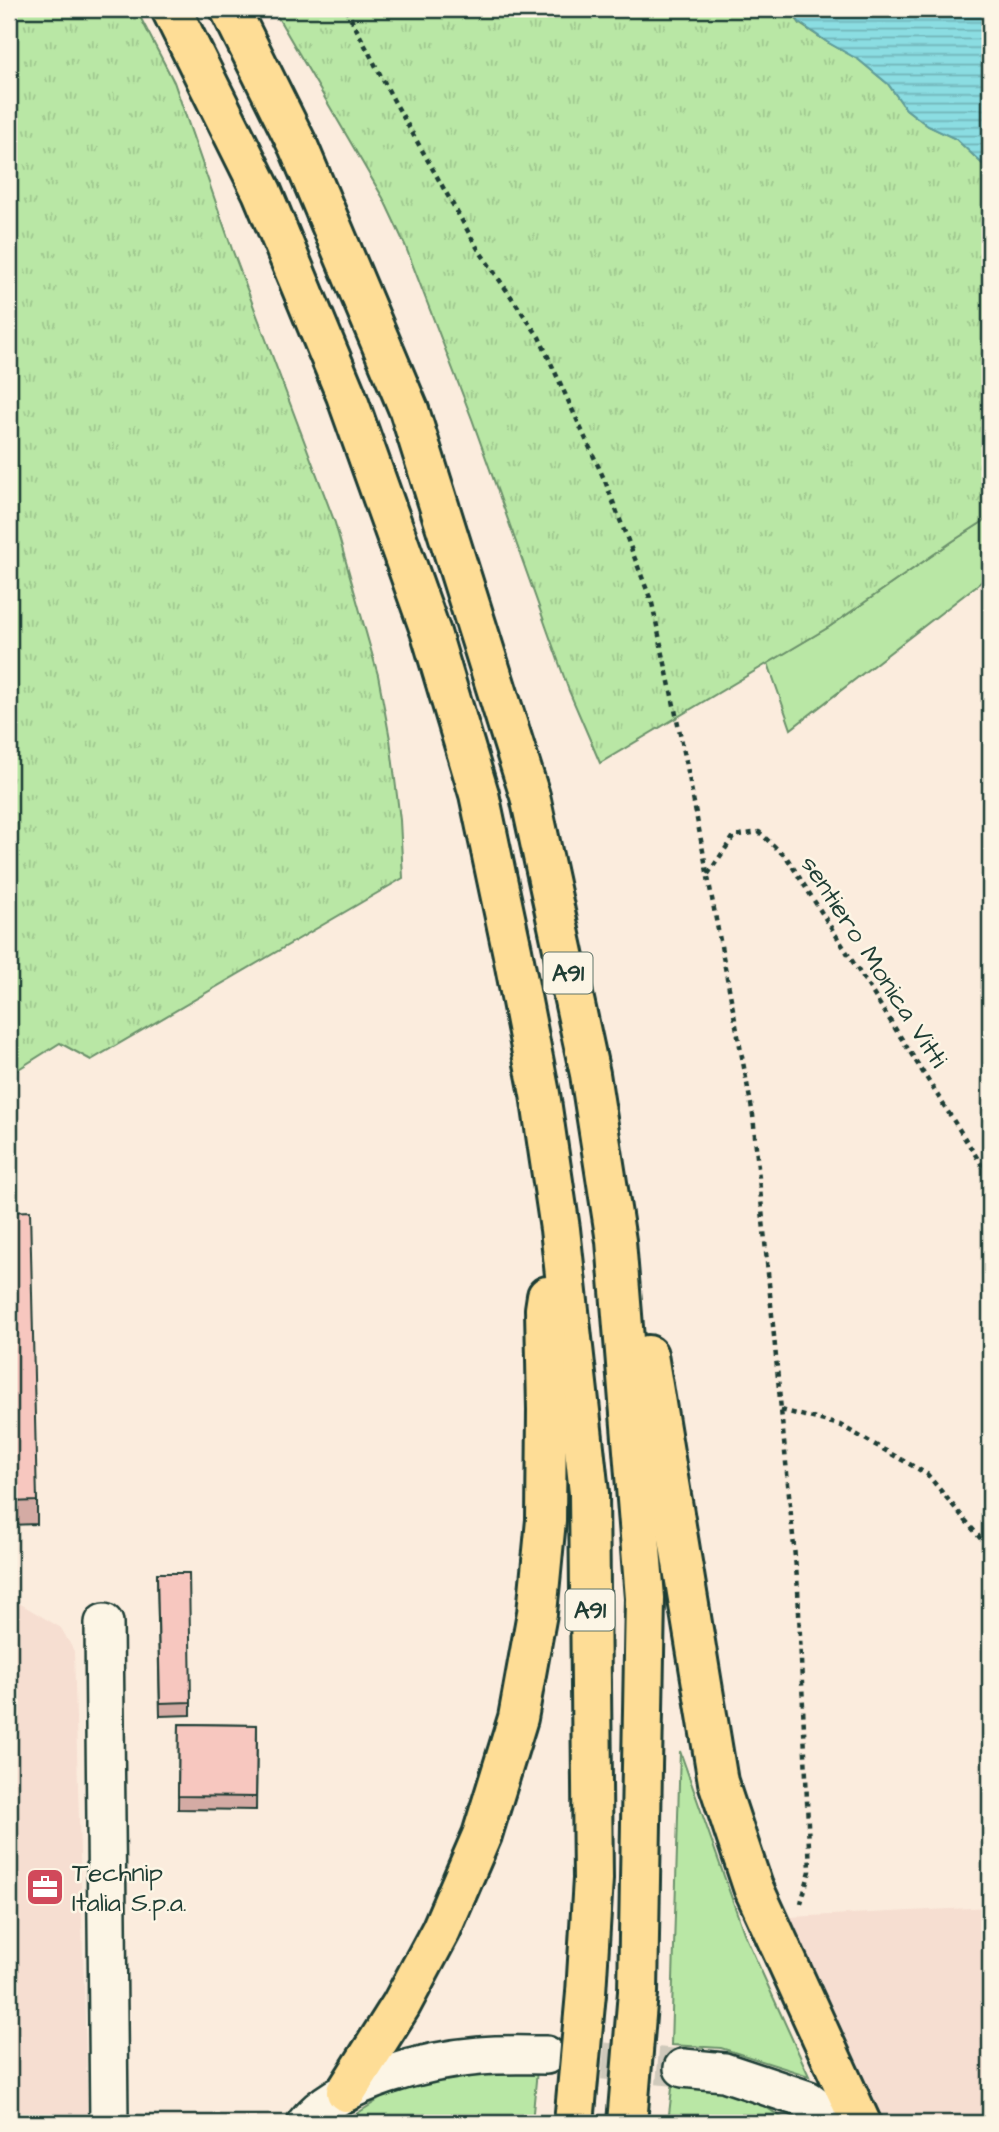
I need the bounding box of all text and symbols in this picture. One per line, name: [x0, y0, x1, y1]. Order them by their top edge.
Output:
street label: sentiero Monica Vitti: [792, 848, 956, 1075]
road number: A91: [544, 953, 592, 993]
road number: A91: [566, 1590, 614, 1630]
place label: Technip Italia S.p.a.: [72, 1855, 187, 1921]
office icon: Technip Italia S.p.a.: [24, 1866, 66, 1908]

